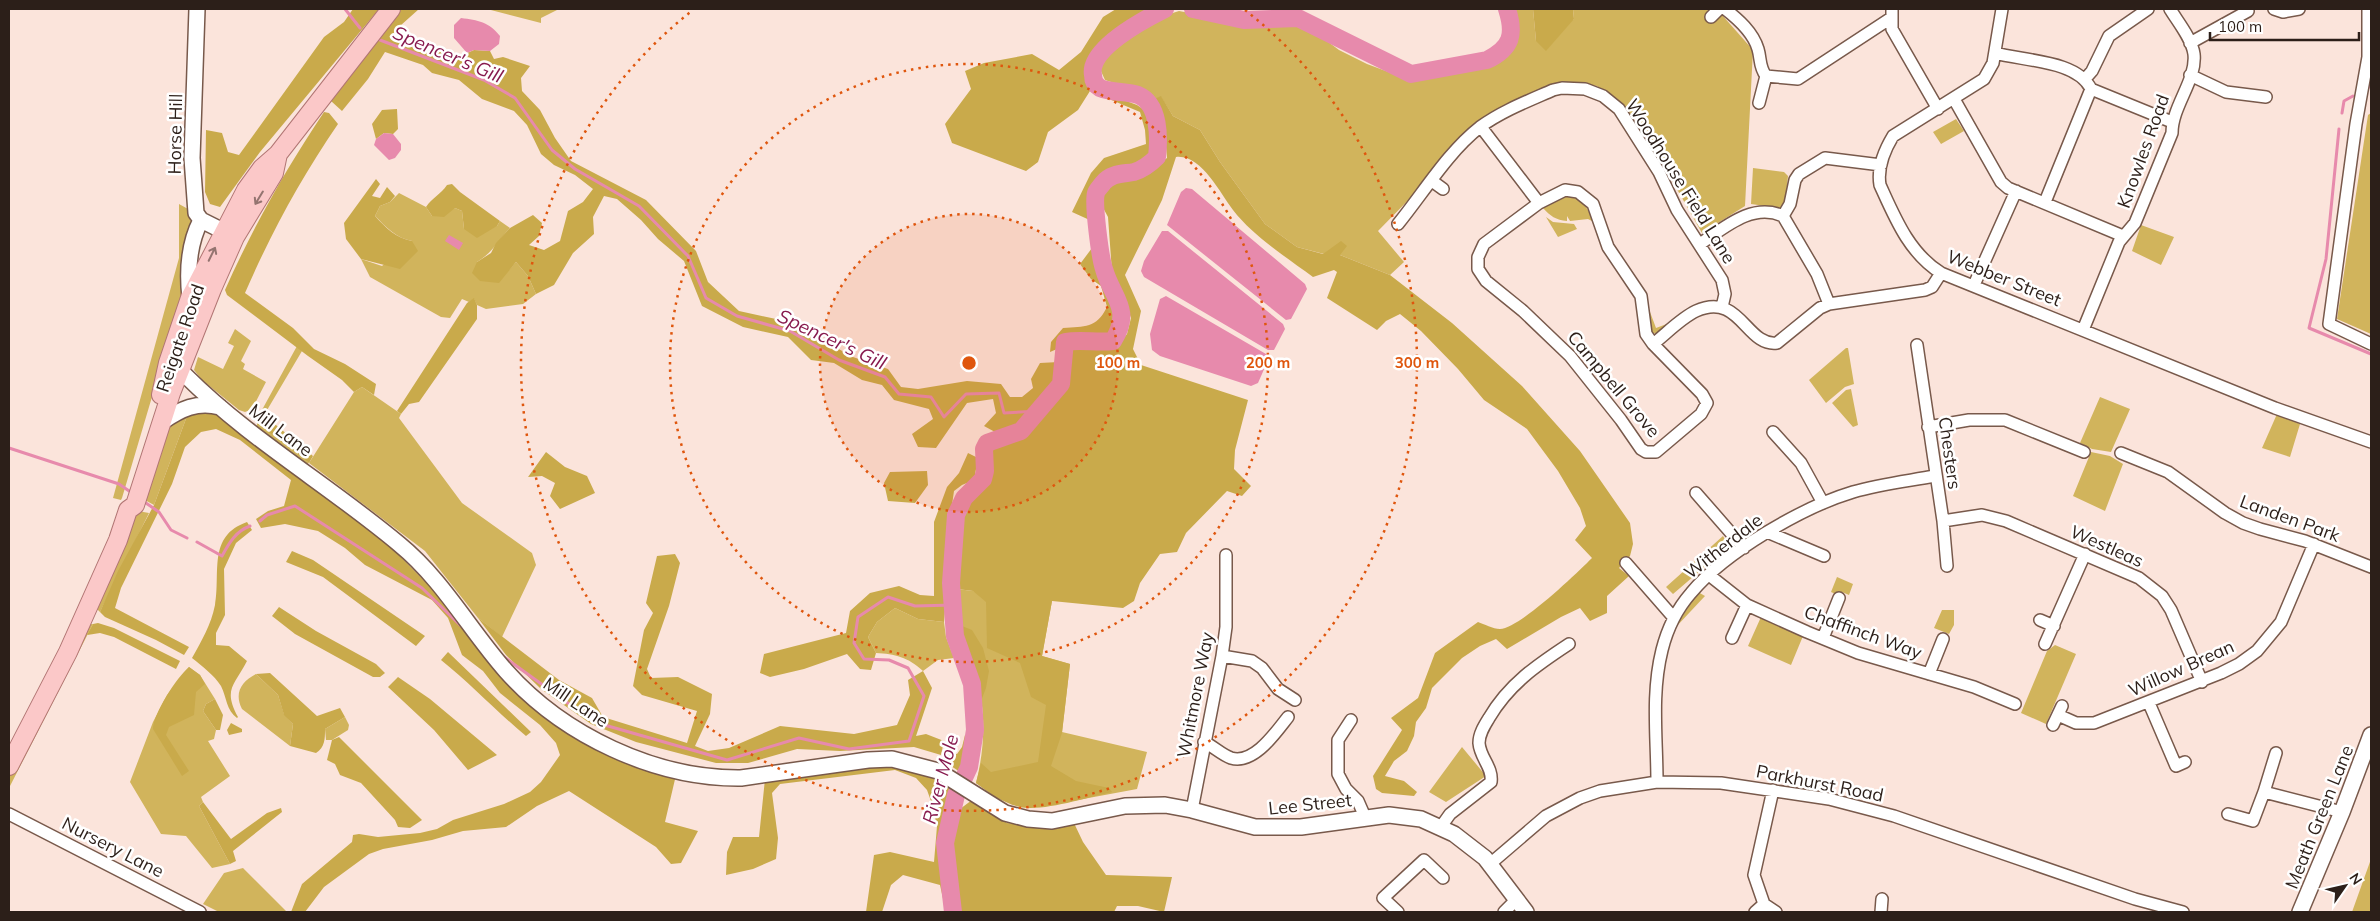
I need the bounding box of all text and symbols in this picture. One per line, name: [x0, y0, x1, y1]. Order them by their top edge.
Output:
scale bar: [2210, 10, 2359, 42]
text: 100 m: [2218, 17, 2262, 36]
water label: Spencer's Gill: [389, 20, 507, 88]
street label: Knowles Road: [2112, 91, 2174, 211]
street label: Horse Hill: [163, 94, 187, 174]
street label: Woodhouse Field Lane: [1621, 94, 1741, 268]
one-way arrow: [254, 191, 264, 205]
street label: Webber Street: [1944, 245, 2064, 311]
one-way arrow: [208, 247, 217, 262]
street label: Reigate Road: [151, 281, 209, 395]
water label: Spencer's Gill: [774, 303, 891, 375]
street label: Campbell Grove: [1563, 326, 1665, 442]
text: 100 m: [1096, 353, 1140, 372]
text: 200 m: [1246, 353, 1290, 372]
text: 300 m: [1395, 353, 1439, 372]
centre of rings: [960, 354, 978, 372]
street label: Mill Lane: [245, 399, 317, 461]
street label: Chesters: [1934, 415, 1966, 491]
street label: Landen Park: [2237, 489, 2344, 547]
street label: Witherdale: [1679, 508, 1767, 584]
street label: Westleas: [2067, 520, 2147, 572]
street label: Chaffinch Way: [1801, 600, 1925, 664]
street label: Whitmore Way: [1172, 630, 1219, 760]
street label: Willow Brean: [2125, 634, 2237, 702]
street label: Mill Lane: [539, 672, 613, 732]
water label: River Mole: [917, 732, 963, 826]
street label: Meath Green Lane: [2280, 742, 2358, 892]
street label: Parkhurst Road: [1754, 759, 1886, 807]
street label: Lee Street: [1267, 788, 1353, 820]
street label: Nursery Lane: [58, 811, 168, 883]
north arrow: [2320, 861, 2370, 911]
text: N: [2345, 869, 2366, 888]

